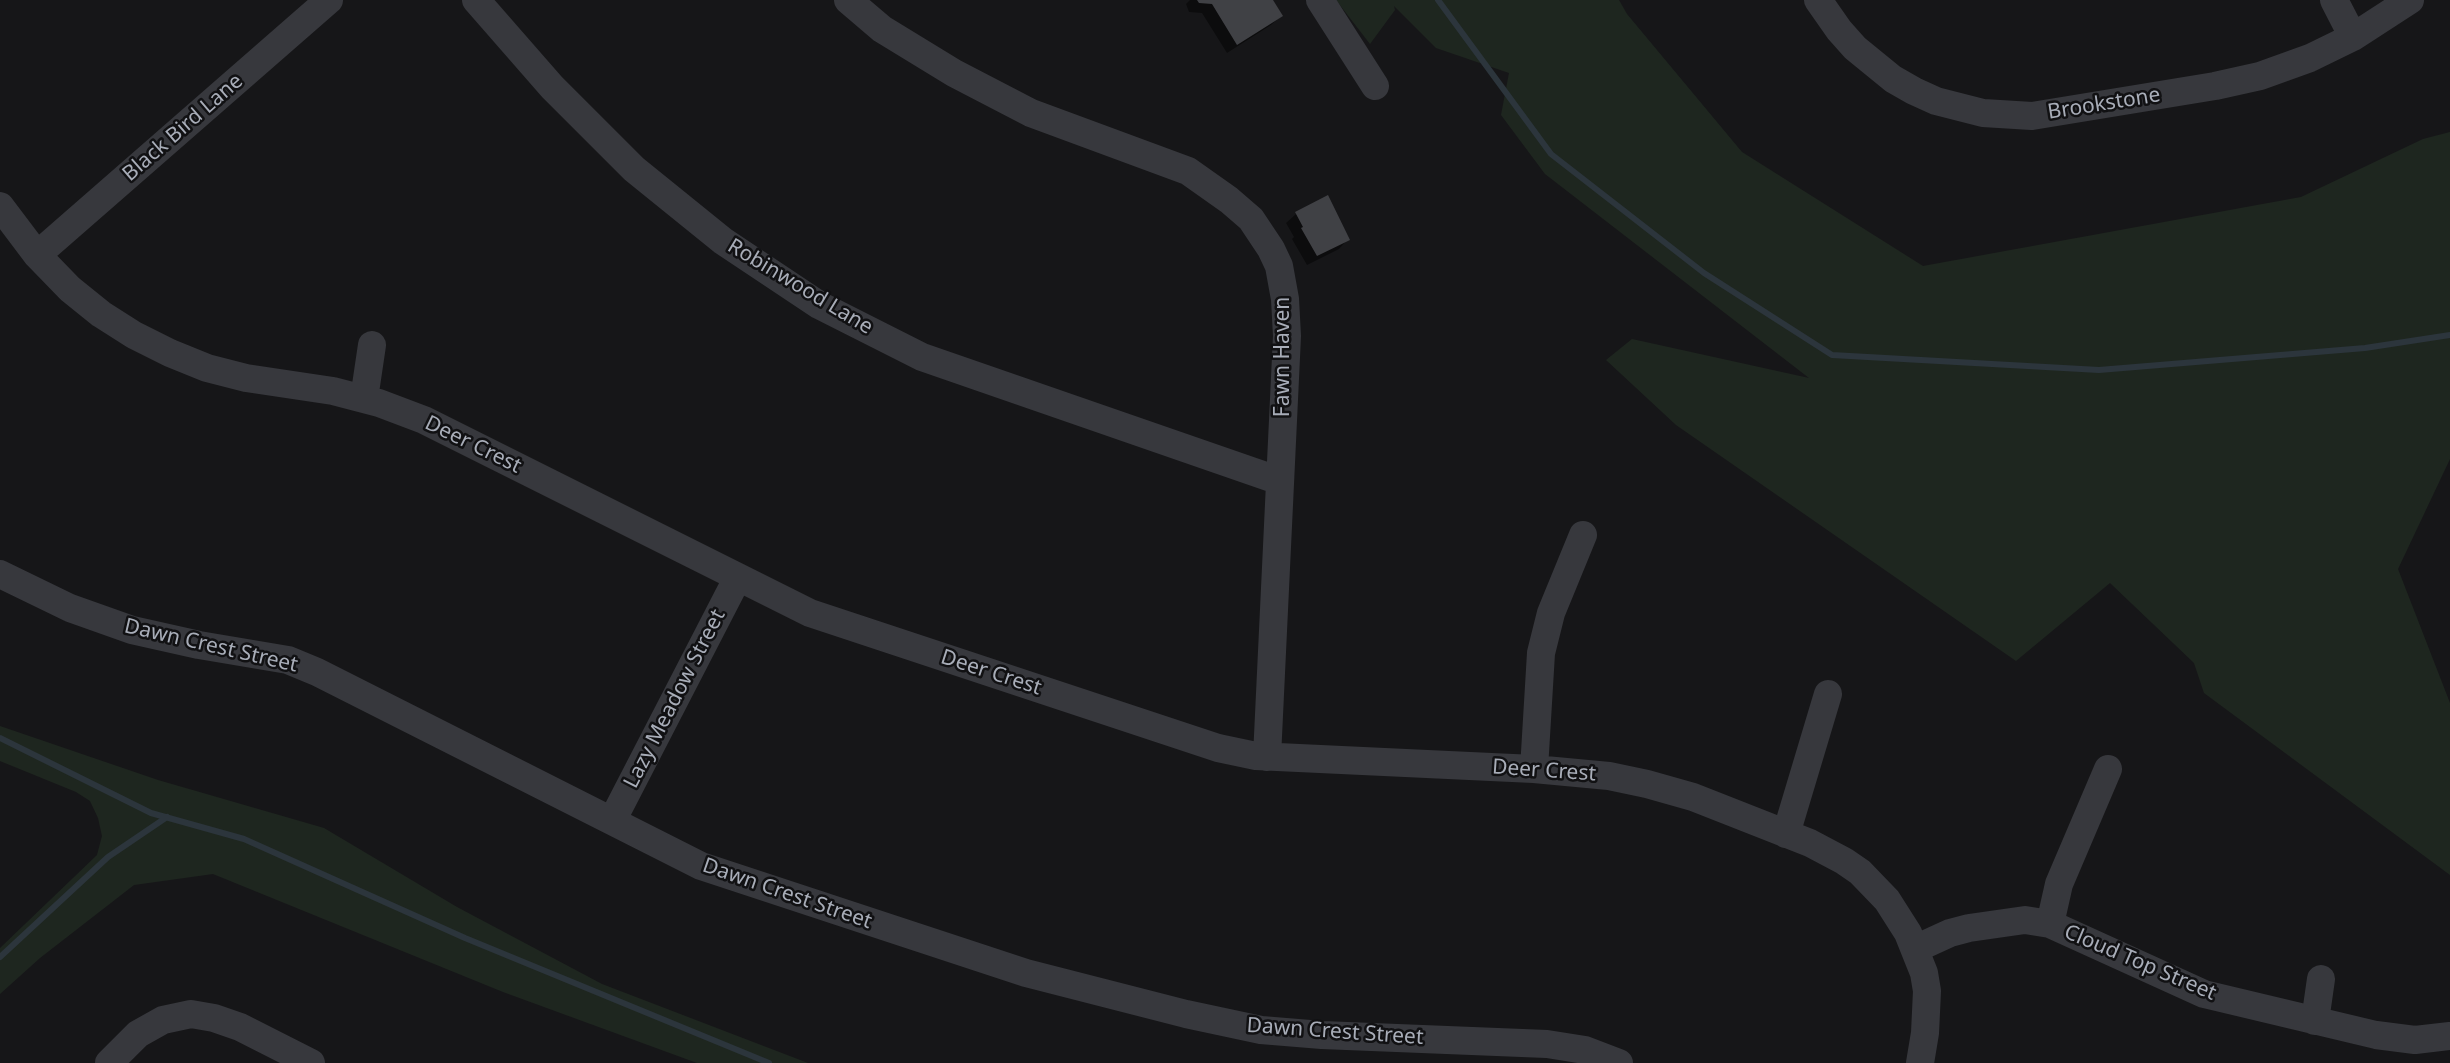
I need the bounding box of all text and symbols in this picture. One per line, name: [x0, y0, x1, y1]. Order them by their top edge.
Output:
street label: Black Bird Lane: [118, 69, 248, 187]
street label: Brookstone: [2046, 83, 2162, 125]
street label: Robinwood Lane: [723, 234, 877, 340]
street label: Fawn Haven: [1270, 297, 1296, 417]
street label: Deer Crest: [421, 411, 525, 479]
street label: Lazy Meadow Street: [619, 605, 731, 793]
street label: Dawn Crest Street: [122, 614, 300, 678]
street label: Deer Crest: [938, 645, 1044, 701]
street label: Deer Crest: [1491, 755, 1597, 787]
street label: Dawn Crest Street: [699, 853, 875, 935]
street label: Cloud Top Street: [2060, 920, 2220, 1006]
street label: Dawn Crest Street: [1246, 1013, 1424, 1051]

